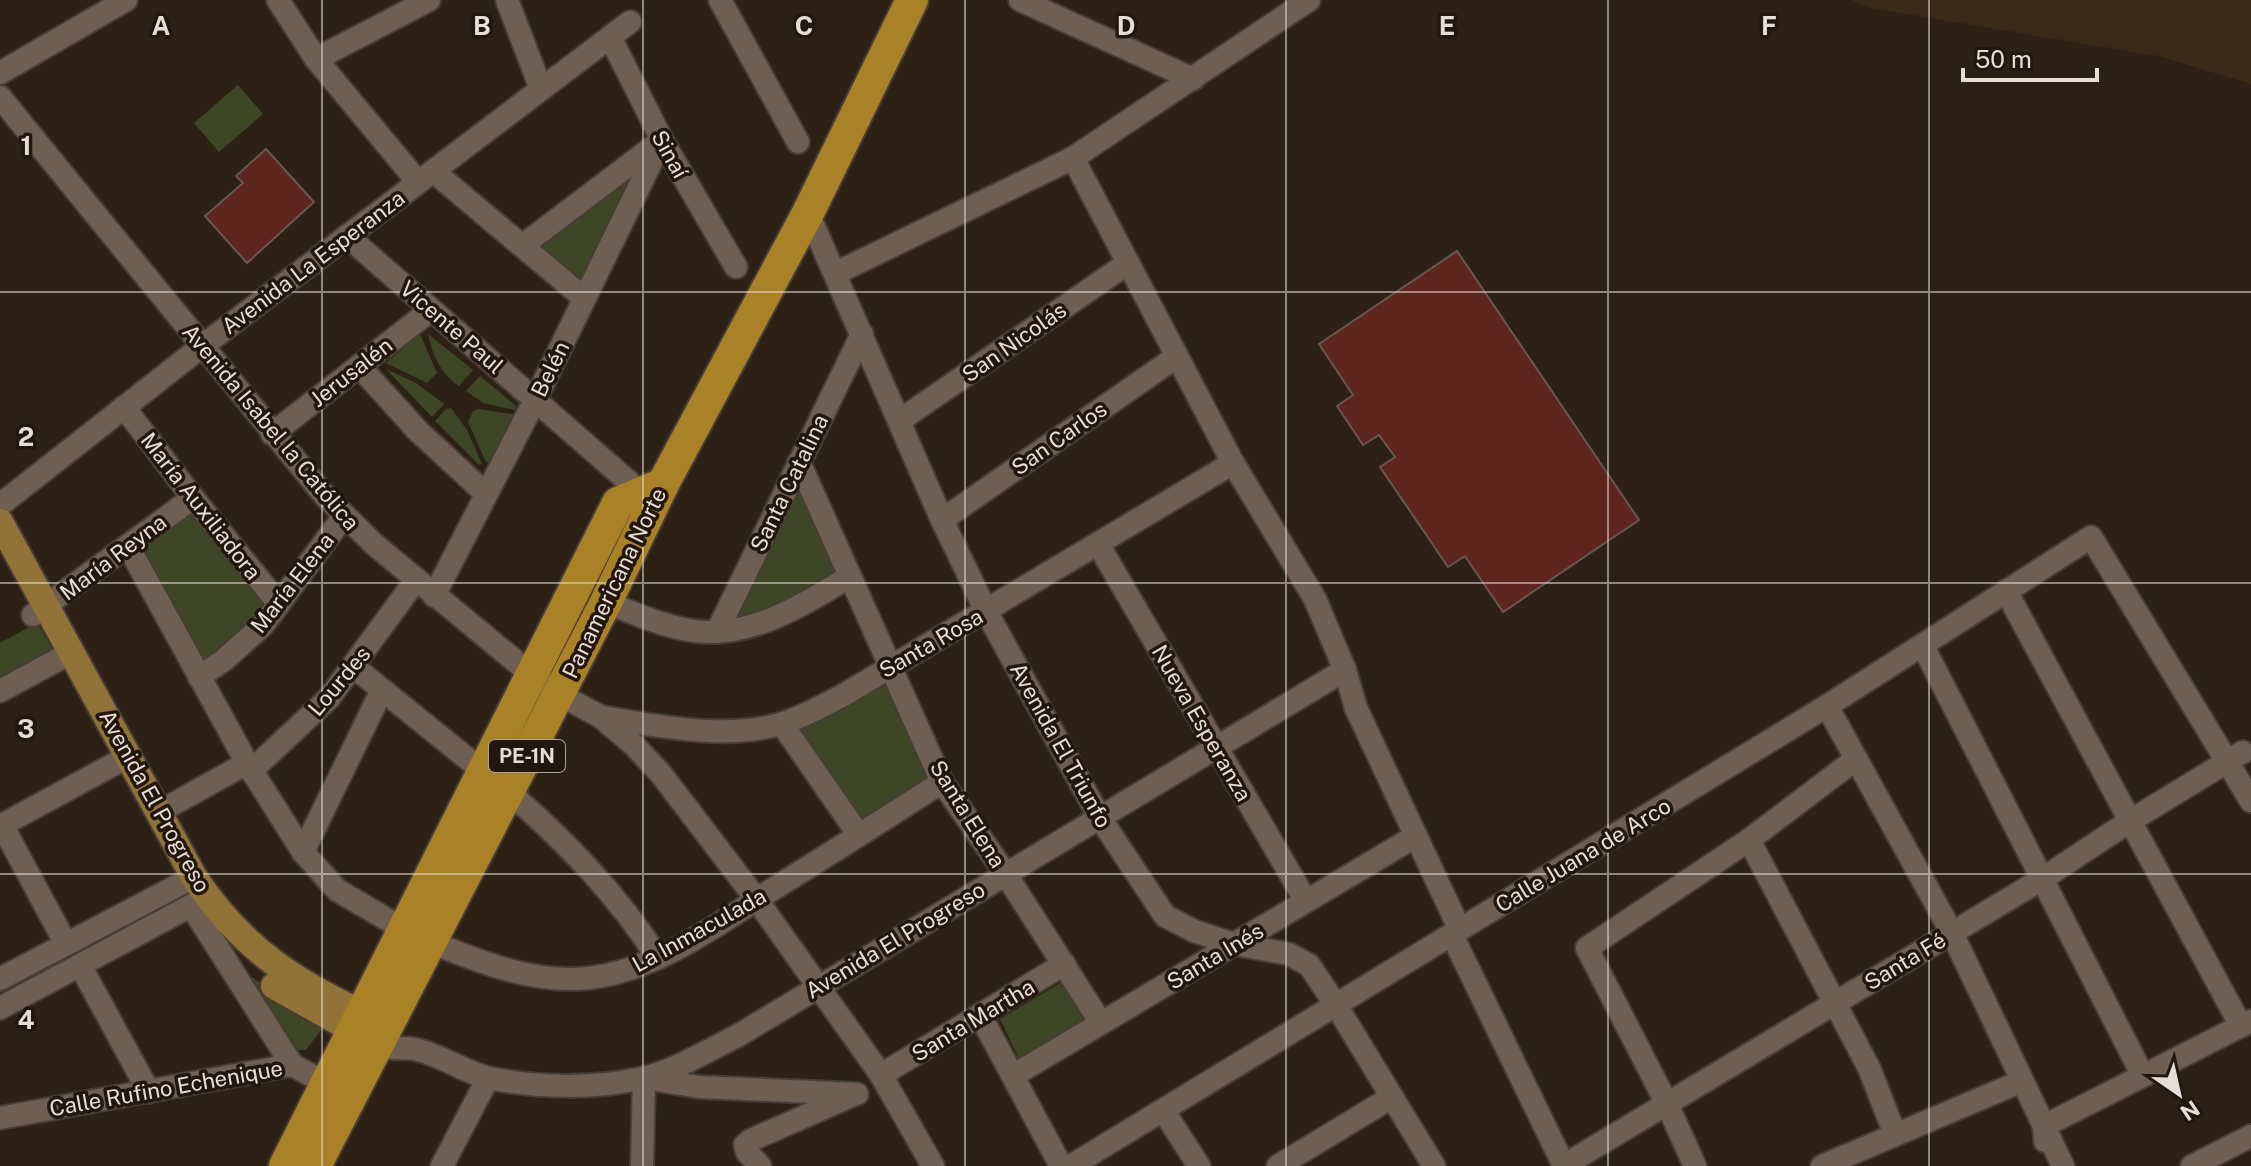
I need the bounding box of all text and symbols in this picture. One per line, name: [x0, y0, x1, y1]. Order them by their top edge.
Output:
text: A: [152, 10, 171, 41]
text: B: [473, 10, 491, 41]
text: C: [795, 10, 813, 41]
text: D: [1117, 10, 1135, 41]
text: E: [1439, 10, 1455, 41]
text: F: [1761, 10, 1777, 41]
scale bar: [1963, 32, 2097, 82]
text: 50 m: [1975, 45, 2032, 73]
street label: Sinaí: [646, 126, 694, 183]
text: 1: [20, 130, 32, 161]
street label: Avenida La Esperanza: [216, 185, 410, 339]
street label: Vicente Paul: [395, 275, 509, 379]
street label: San Nicolás: [957, 297, 1071, 387]
street label: Avenida Isabel la Católica: [177, 319, 365, 535]
street label: Jerusalén: [305, 332, 397, 412]
street label: Belén: [525, 337, 575, 401]
street label: San Carlos: [1006, 396, 1112, 480]
street label: Santa Catalina: [745, 410, 833, 556]
text: 2: [18, 421, 34, 452]
street label: María Auxiliadora: [136, 427, 266, 585]
street label: Panamericana Norte: [557, 484, 671, 682]
street label: María Reyna: [55, 509, 171, 605]
street label: María Elena: [245, 528, 339, 638]
street label: Santa Rosa: [875, 603, 987, 683]
street label: Nueva Esperanza: [1147, 640, 1257, 806]
street label: Lourdes: [302, 641, 376, 721]
street label: Avenida El Triunfo: [1005, 658, 1117, 832]
street label: Avenida El Progreso: [94, 705, 216, 897]
text: 3: [17, 713, 35, 744]
road number: PE-1N: [489, 740, 565, 772]
street label: Santa Elena: [925, 755, 1011, 873]
street label: Calle Juana de Arco: [1491, 792, 1675, 918]
street label: Avenida El Progreso: [801, 876, 989, 1004]
street label: La Inmaculada: [628, 883, 770, 977]
street label: Santa Inés: [1162, 917, 1268, 995]
street label: Santa Fé: [1860, 927, 1950, 995]
street label: Santa Martha: [907, 973, 1039, 1067]
text: 4: [17, 1004, 35, 1035]
north arrow: [2139, 1054, 2219, 1134]
street label: Calle Rufino Echenique: [47, 1055, 285, 1121]
text: N: [2176, 1095, 2205, 1126]

